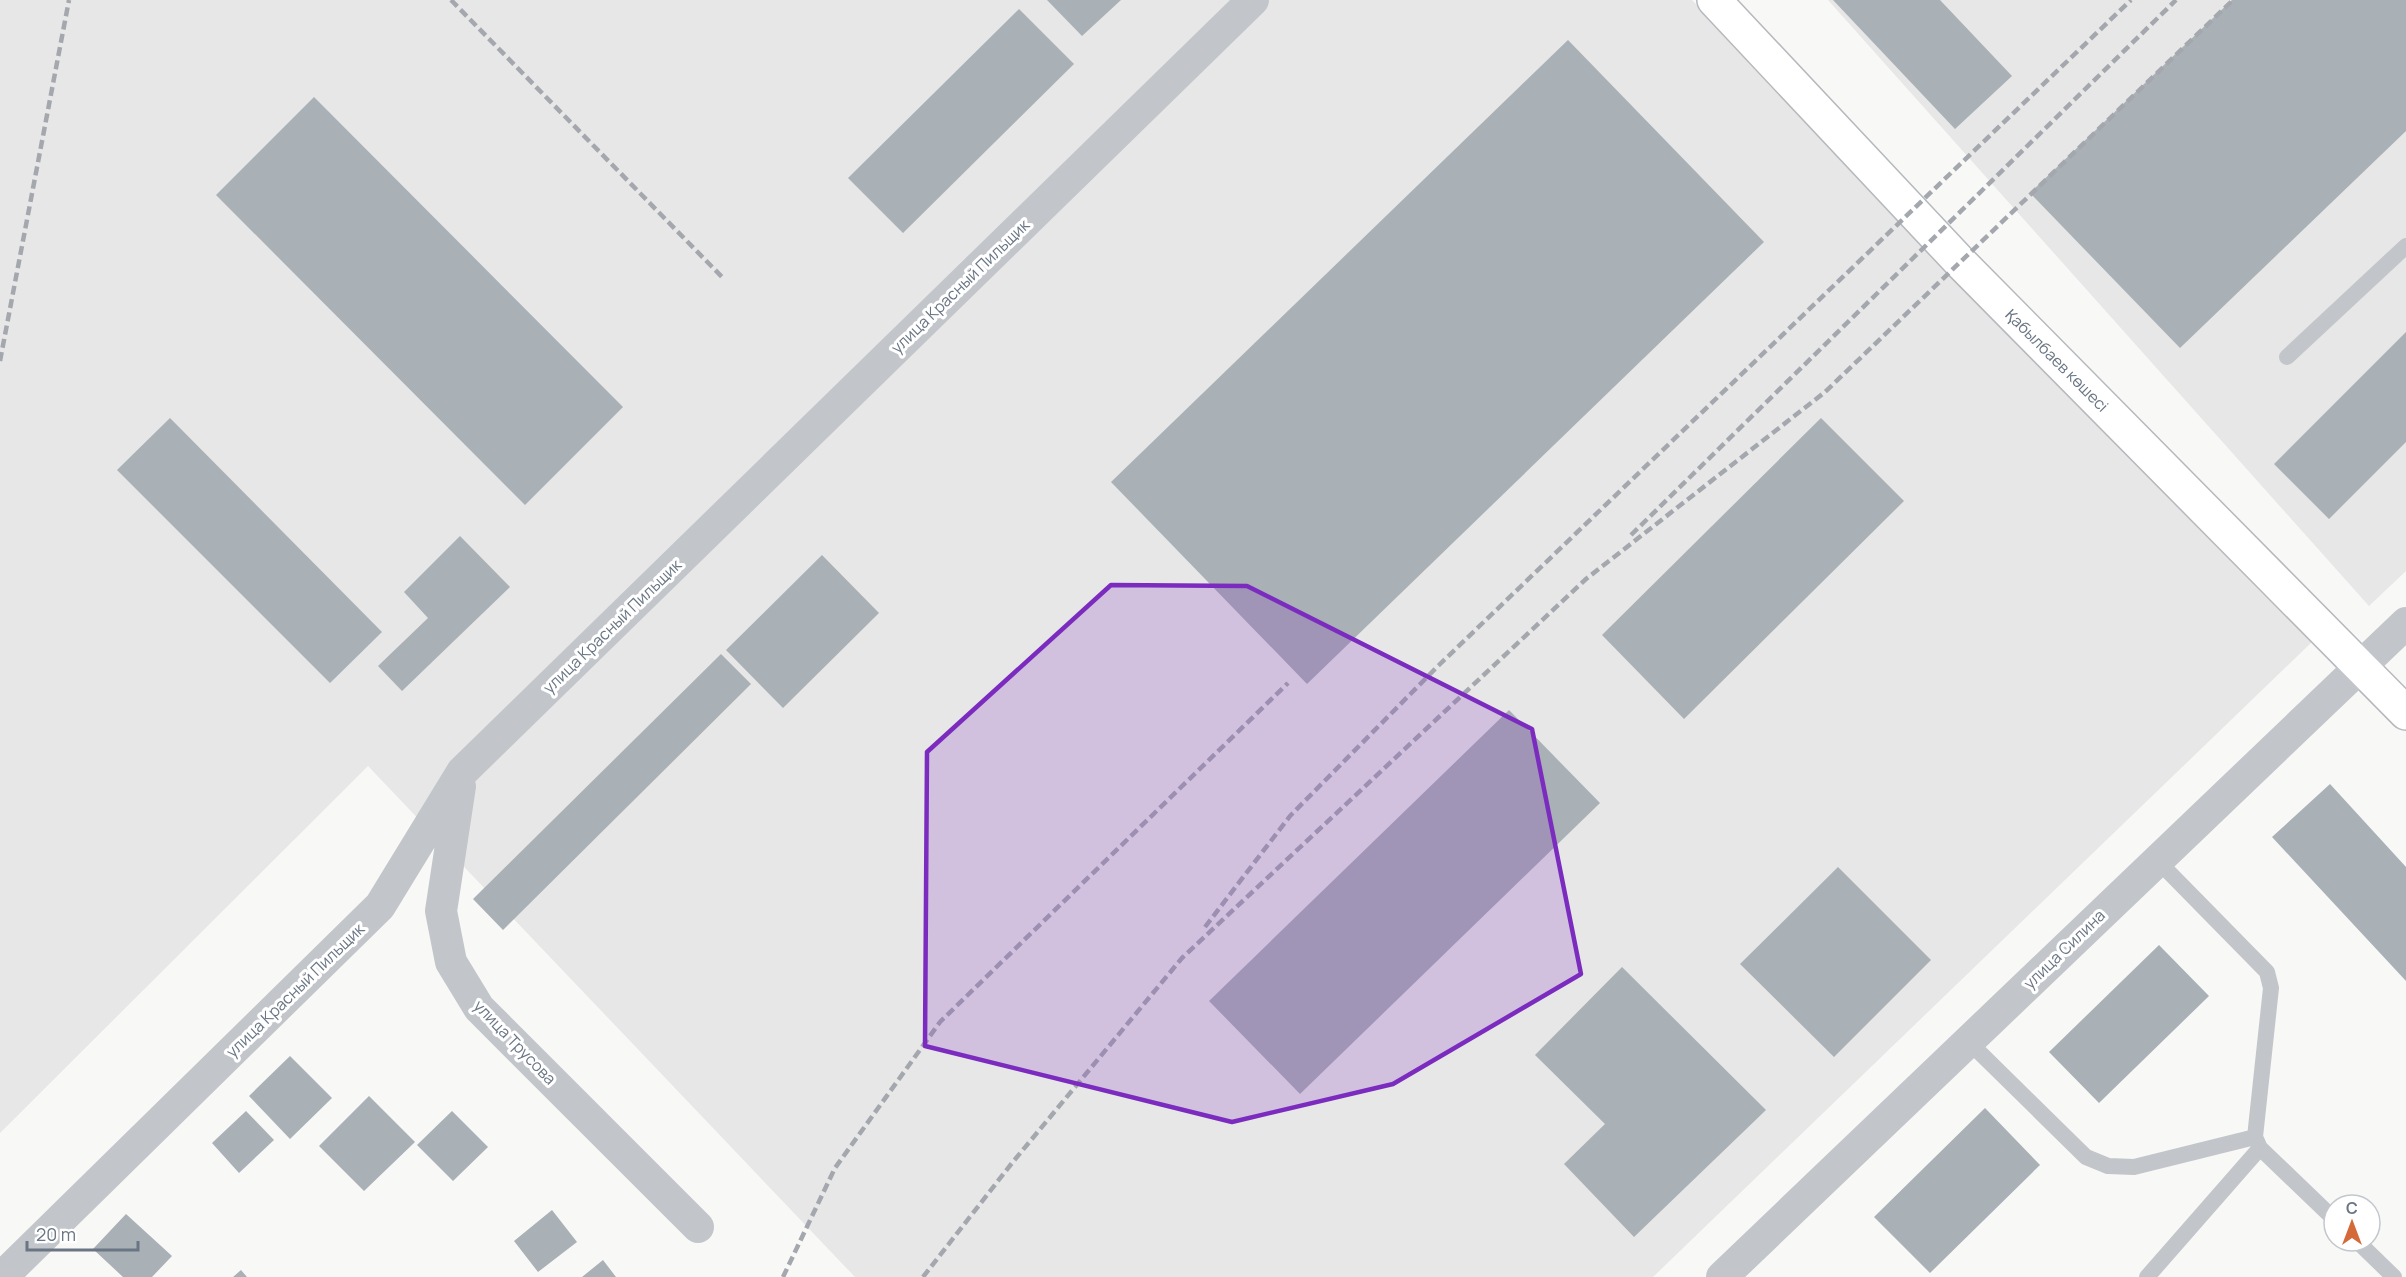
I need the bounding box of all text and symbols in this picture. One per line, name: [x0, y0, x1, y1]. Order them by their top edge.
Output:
street label: улица Красный Пильщик: [886, 213, 1035, 358]
street label: Қабылбаев көшесі: [2000, 303, 2114, 417]
street label: улица Красный Пильщик: [538, 553, 687, 698]
street label: улица Силина: [2018, 904, 2110, 994]
street label: улица Красный Пильщик: [221, 917, 370, 1062]
street label: улица Трусова: [469, 995, 561, 1089]
north arrow: [2322, 1193, 2382, 1253]
text: С: [2346, 1197, 2358, 1219]
scale bar: [27, 1214, 138, 1252]
text: 20 m: [36, 1222, 76, 1246]

